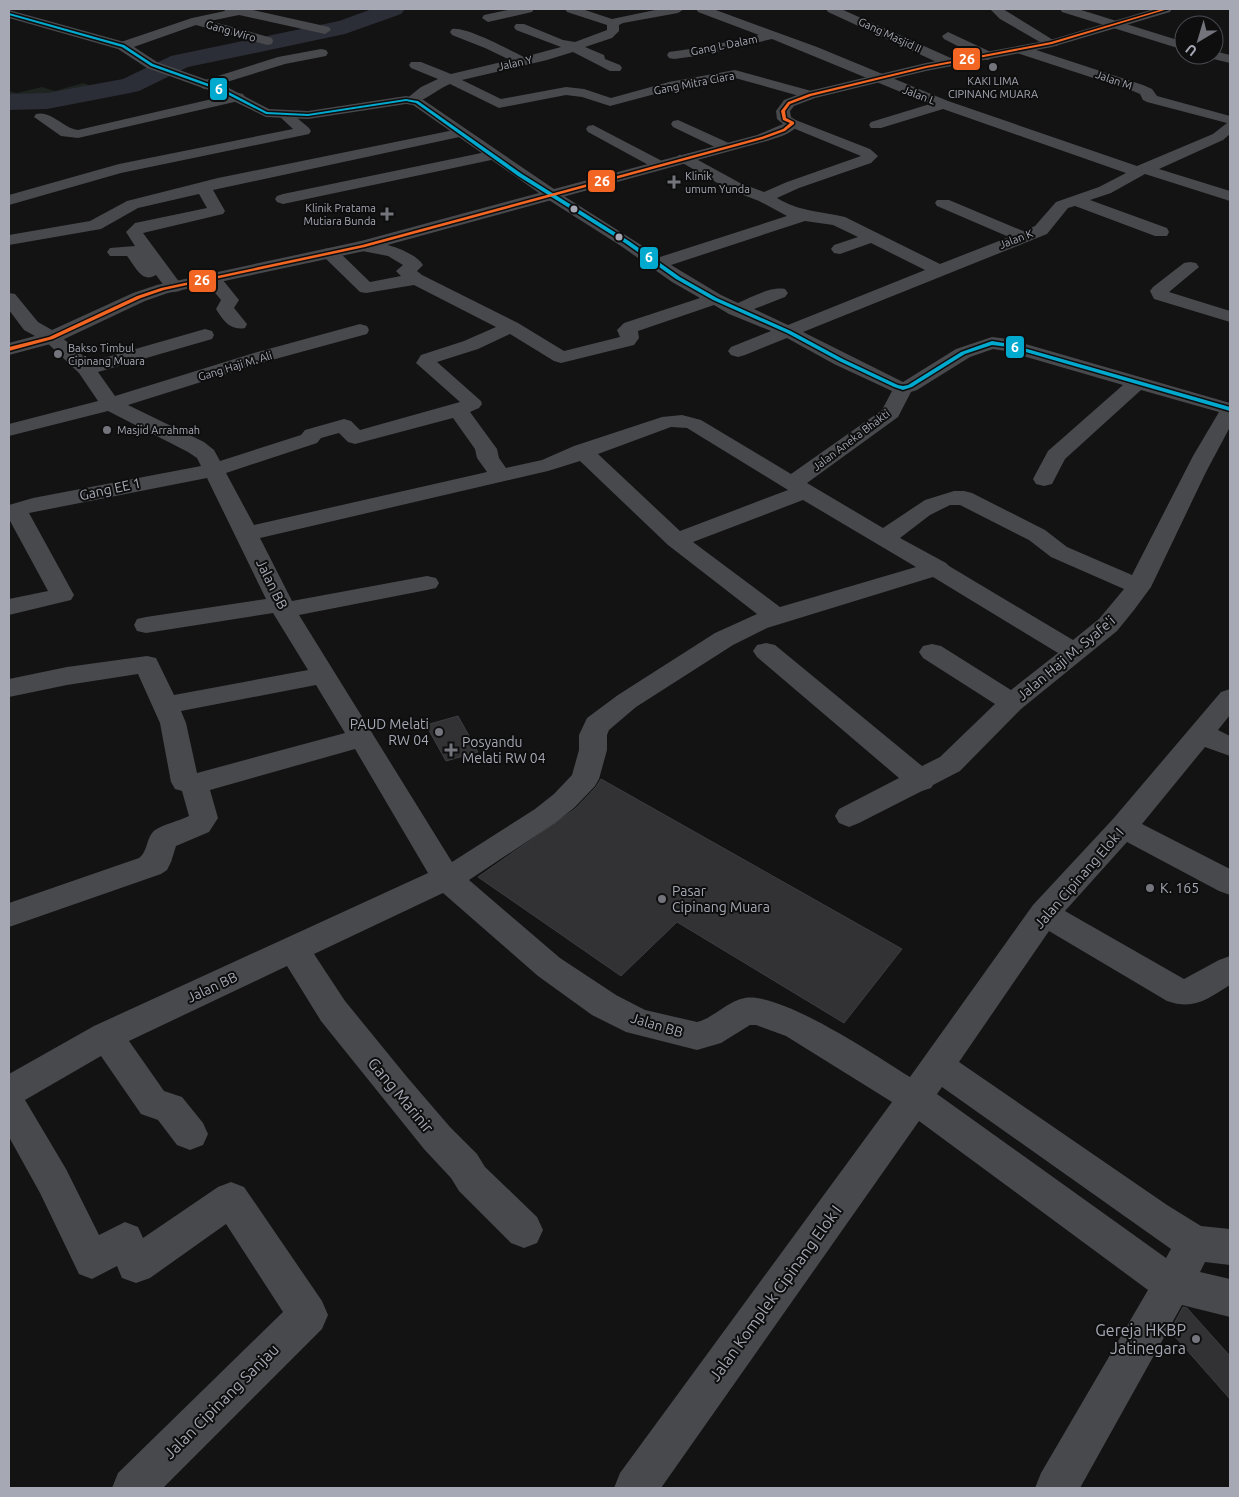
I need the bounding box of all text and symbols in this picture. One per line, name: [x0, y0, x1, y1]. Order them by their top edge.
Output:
street label: Gang Masjid II: [857, 15, 923, 55]
north arrow: [1174, 15, 1224, 65]
street label: Gang Wiro: [204, 18, 258, 44]
street label: Gang L Dalam: [690, 33, 758, 57]
text: U: [1182, 41, 1200, 60]
line badge: 26: [952, 47, 981, 71]
text: 26: [959, 51, 975, 67]
street label: Jalan Y: [497, 53, 534, 73]
marker: KAKI LIMA CIPINANG MUARA: [987, 61, 999, 73]
street label: Jalan M: [1094, 68, 1134, 92]
street label: Gang Mitra Ciara: [653, 69, 735, 97]
place label: KAKI LIMA CIPINANG MUARA: [948, 75, 1039, 100]
line badge: 6: [209, 77, 228, 101]
text: 6: [215, 81, 223, 97]
street label: Jalan L: [901, 83, 937, 107]
line badge: 26: [587, 169, 616, 193]
place label: Klinik umum Yunda: [685, 170, 750, 195]
text: 26: [594, 173, 610, 189]
marker: Klinik umum Yunda: [667, 175, 681, 189]
place label: Klinik Pratama Mutiara Bunda: [304, 202, 376, 227]
unlabelled marker: [569, 204, 579, 214]
marker: Klinik Pratama Mutiara Bunda: [380, 207, 394, 221]
street label: Jalan K: [997, 227, 1035, 251]
unlabelled marker: [614, 232, 624, 242]
line badge: 6: [639, 246, 659, 270]
text: 6: [645, 249, 653, 265]
line badge: 26: [188, 269, 217, 293]
text: 26: [194, 272, 210, 288]
line badge: 6: [1005, 335, 1025, 359]
text: 6: [1011, 339, 1019, 355]
place label: Bakso Timbul Cipinang Muara: [68, 342, 145, 367]
marker: Bakso Timbul Cipinang Muara: [52, 348, 64, 360]
street label: Gang Haji M. Ali: [197, 349, 273, 383]
street label: Jalan Aneka Bhakti: [810, 407, 892, 473]
marker: Masjid Arrahmah: [101, 424, 113, 436]
place label: Masjid Arrahmah: [117, 424, 200, 436]
street label: Gang EE 1: [78, 475, 142, 503]
street label: Jalan BB: [253, 556, 291, 612]
street label: Jalan Haji M. Syafe'i: [1014, 612, 1118, 704]
place label: PAUD Melati RW 04: [350, 716, 429, 748]
marker: PAUD Melati RW 04: [433, 726, 445, 738]
place label: Posyandu Melati RW 04: [462, 734, 546, 766]
marker: Posyandu Melati RW 04: [444, 743, 458, 757]
street label: Jalan Cipinang Elok I: [1031, 825, 1127, 931]
place label: K. 165: [1160, 880, 1199, 896]
marker: K. 165: [1144, 882, 1156, 894]
place label: Pasar Cipinang Muara: [672, 883, 770, 915]
marker: Pasar Cipinang Muara: [656, 893, 668, 905]
street label: Jalan BB: [184, 968, 240, 1006]
street label: Jalan BB: [629, 1009, 685, 1041]
street label: Gang Marinir: [365, 1054, 437, 1136]
street label: Jalan Komplek Cipinang Elok I: [705, 1202, 845, 1384]
place label: Gereja HKBP Jatinegara: [1095, 1321, 1186, 1357]
marker: Gereja HKBP Jatinegara: [1190, 1333, 1202, 1345]
street label: Jalan Cipinang Sanjau: [160, 1340, 282, 1462]

